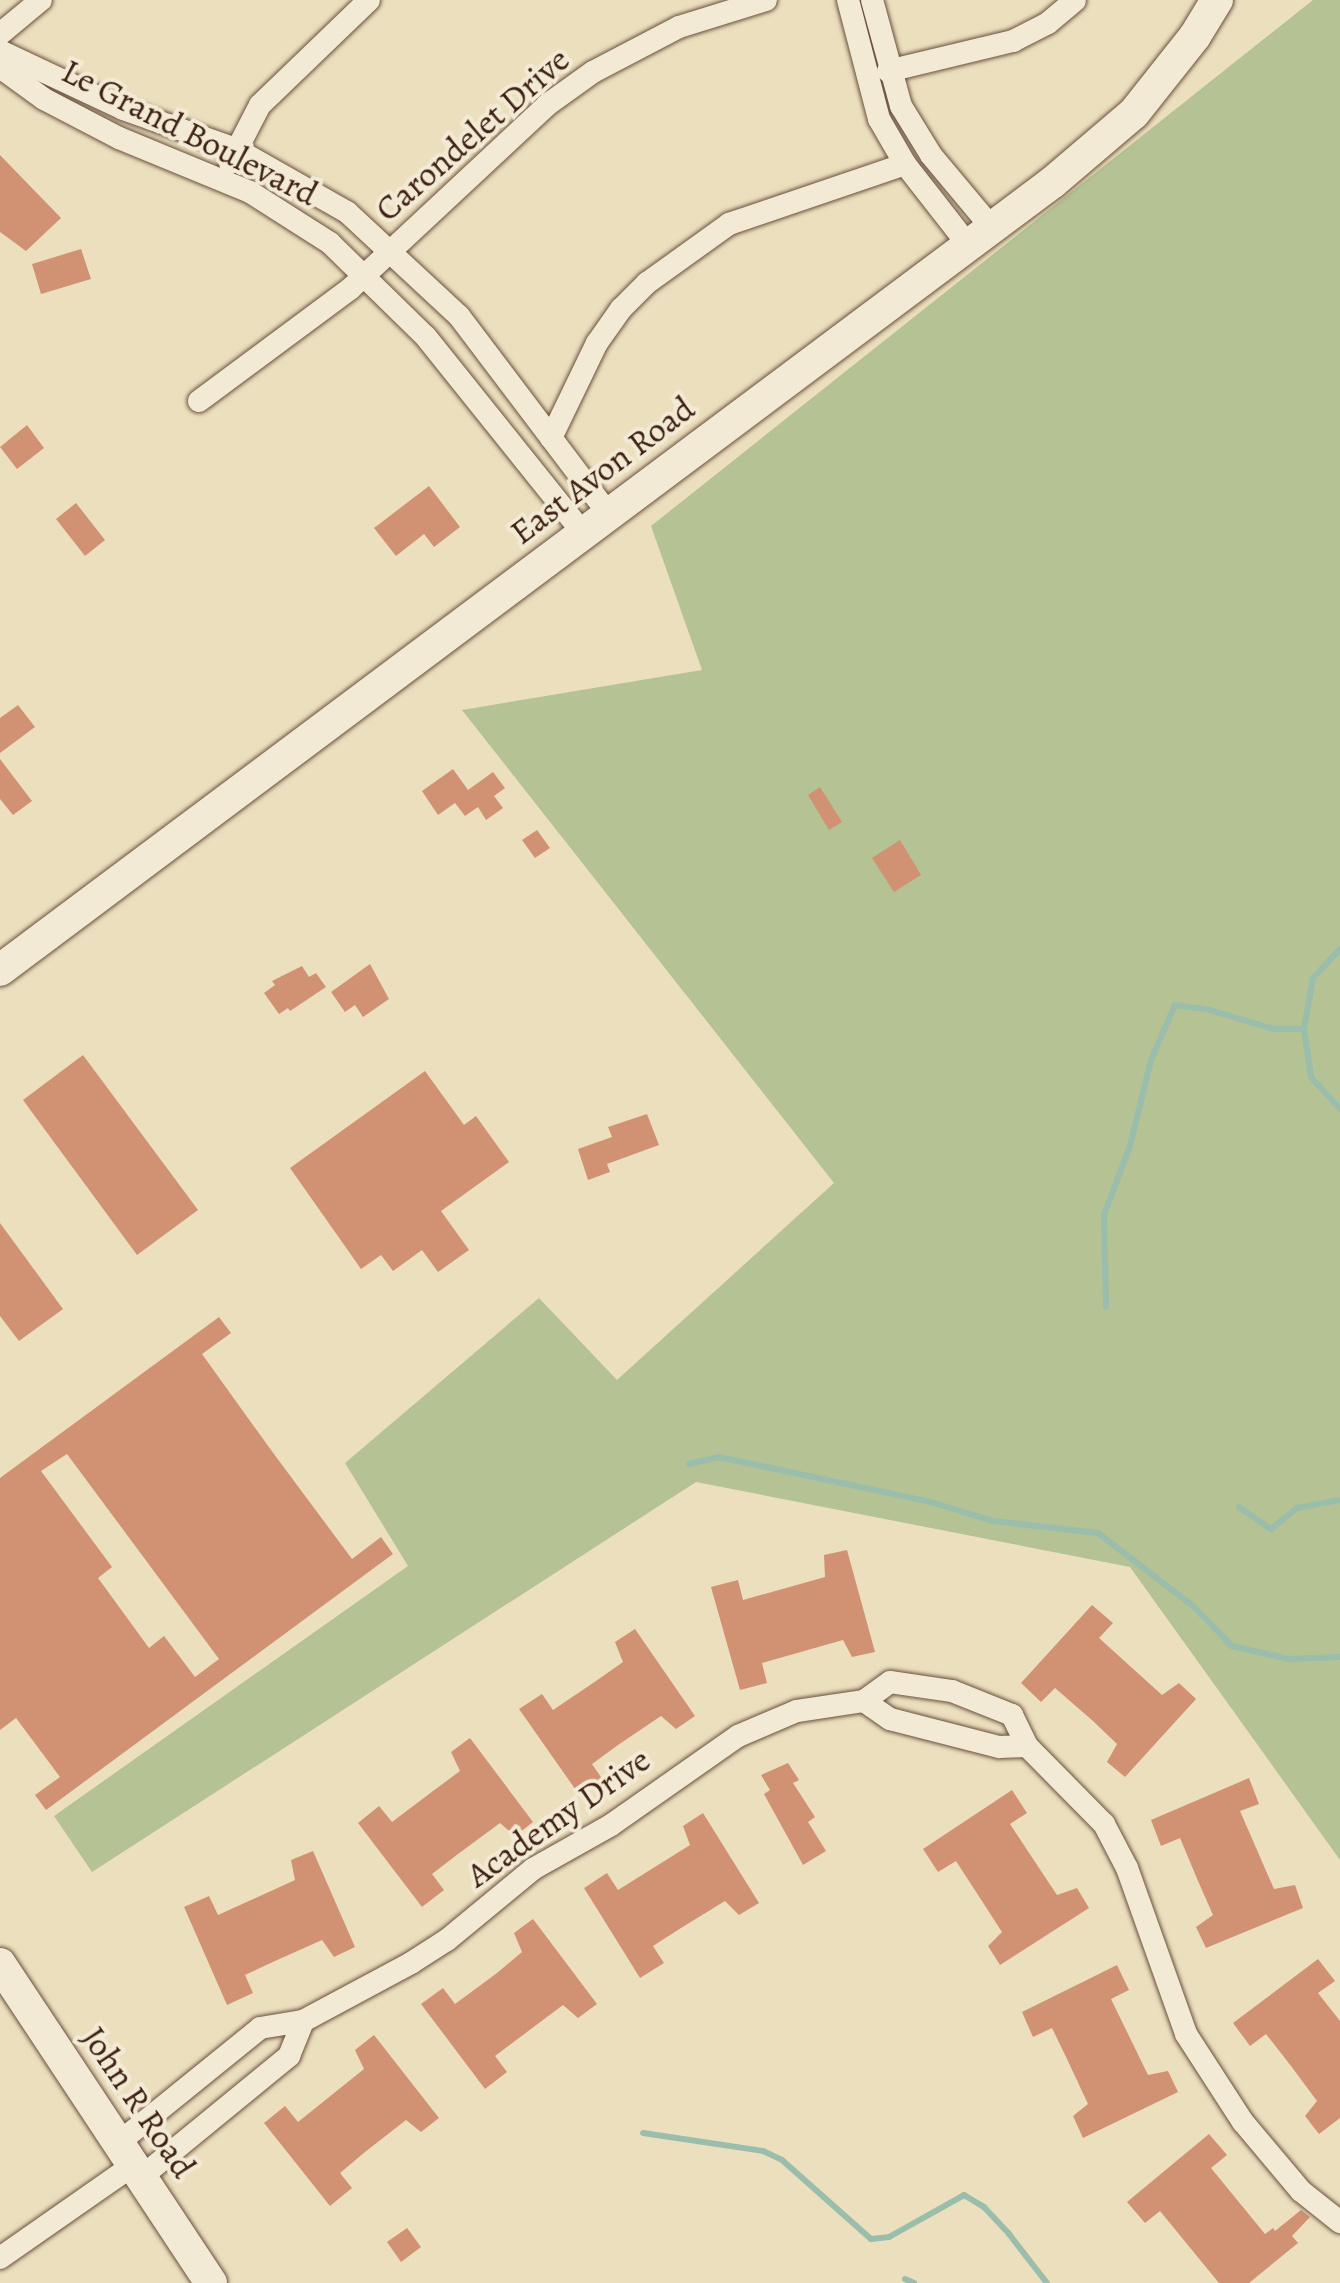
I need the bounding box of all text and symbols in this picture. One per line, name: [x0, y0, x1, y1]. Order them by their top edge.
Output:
street label: Carondelet Drive: [366, 38, 578, 230]
street label: Le Grand Boulevard: [55, 49, 325, 215]
street label: East Avon Road: [502, 387, 702, 553]
street label: Academy Drive: [458, 1738, 658, 1896]
street label: John R Road: [73, 2018, 205, 2186]

